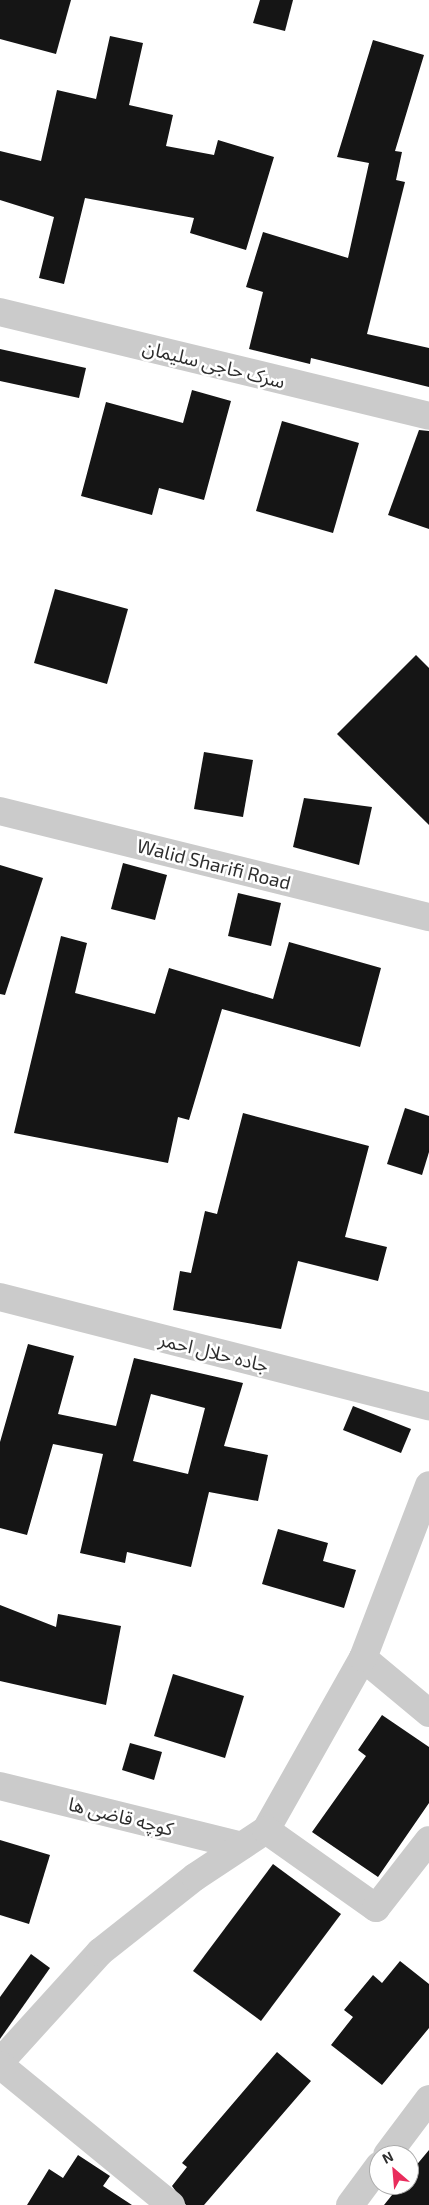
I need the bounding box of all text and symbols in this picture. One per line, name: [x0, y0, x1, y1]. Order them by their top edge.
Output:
street label: سرک حاجی سلیمان: [140, 335, 288, 393]
street label: Walid Sharifi Road: [135, 834, 293, 894]
street label: جاده حلال احمر: [157, 1327, 271, 1377]
street label: کوچه قاضی ها: [66, 1792, 176, 1840]
north arrow: [369, 2145, 419, 2195]
text: N: [379, 2147, 396, 2167]

